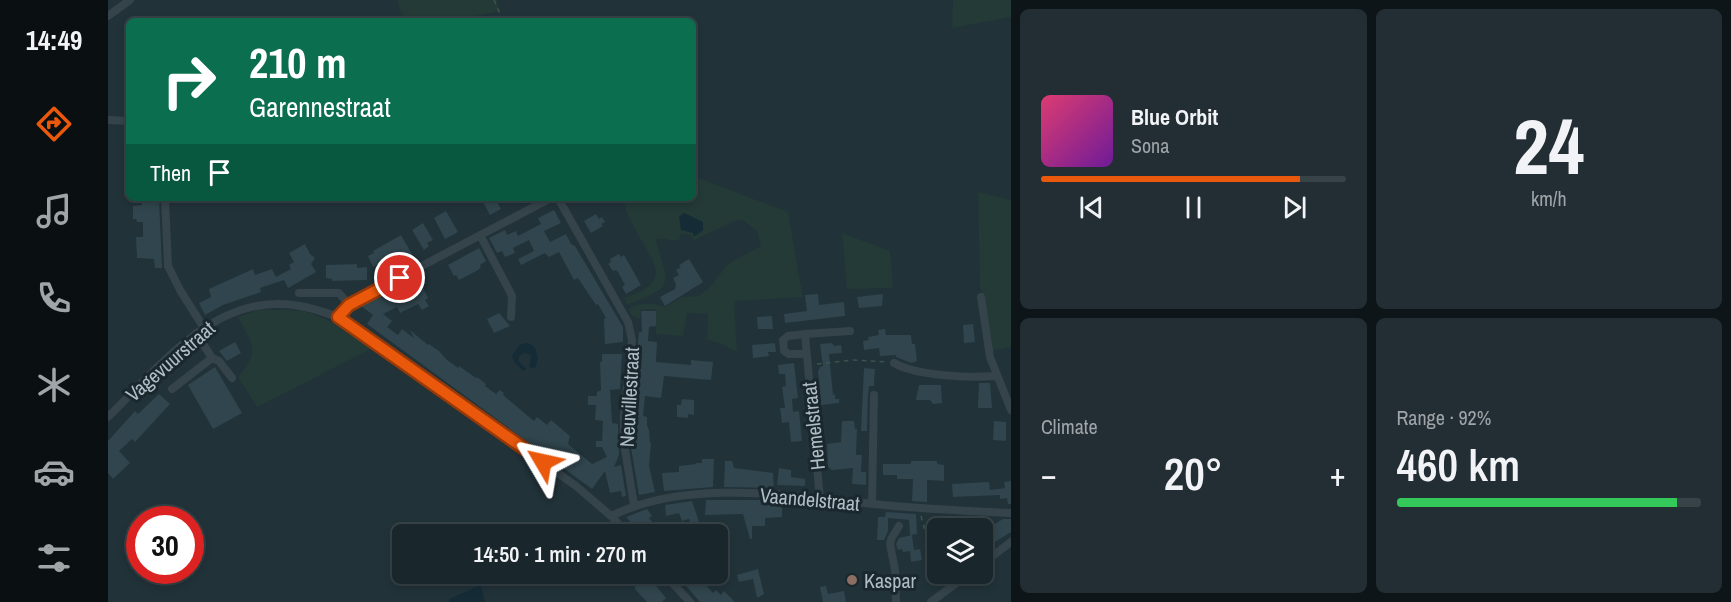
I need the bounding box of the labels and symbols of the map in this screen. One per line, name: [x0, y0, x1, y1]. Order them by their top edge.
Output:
pin: [374, 252, 425, 303]
street label: Vagevuurstraat: [120, 314, 221, 407]
street label: Neuvillestraat: [613, 346, 645, 448]
street label: Hemelstraat: [795, 380, 831, 471]
position arrow: [511, 430, 575, 494]
street label: Vaandelstraat: [759, 481, 861, 517]
speed limit sign: 30: [126, 506, 204, 584]
place label: Kaspar: [864, 567, 917, 594]
marker: Kaspar: [845, 573, 859, 587]

